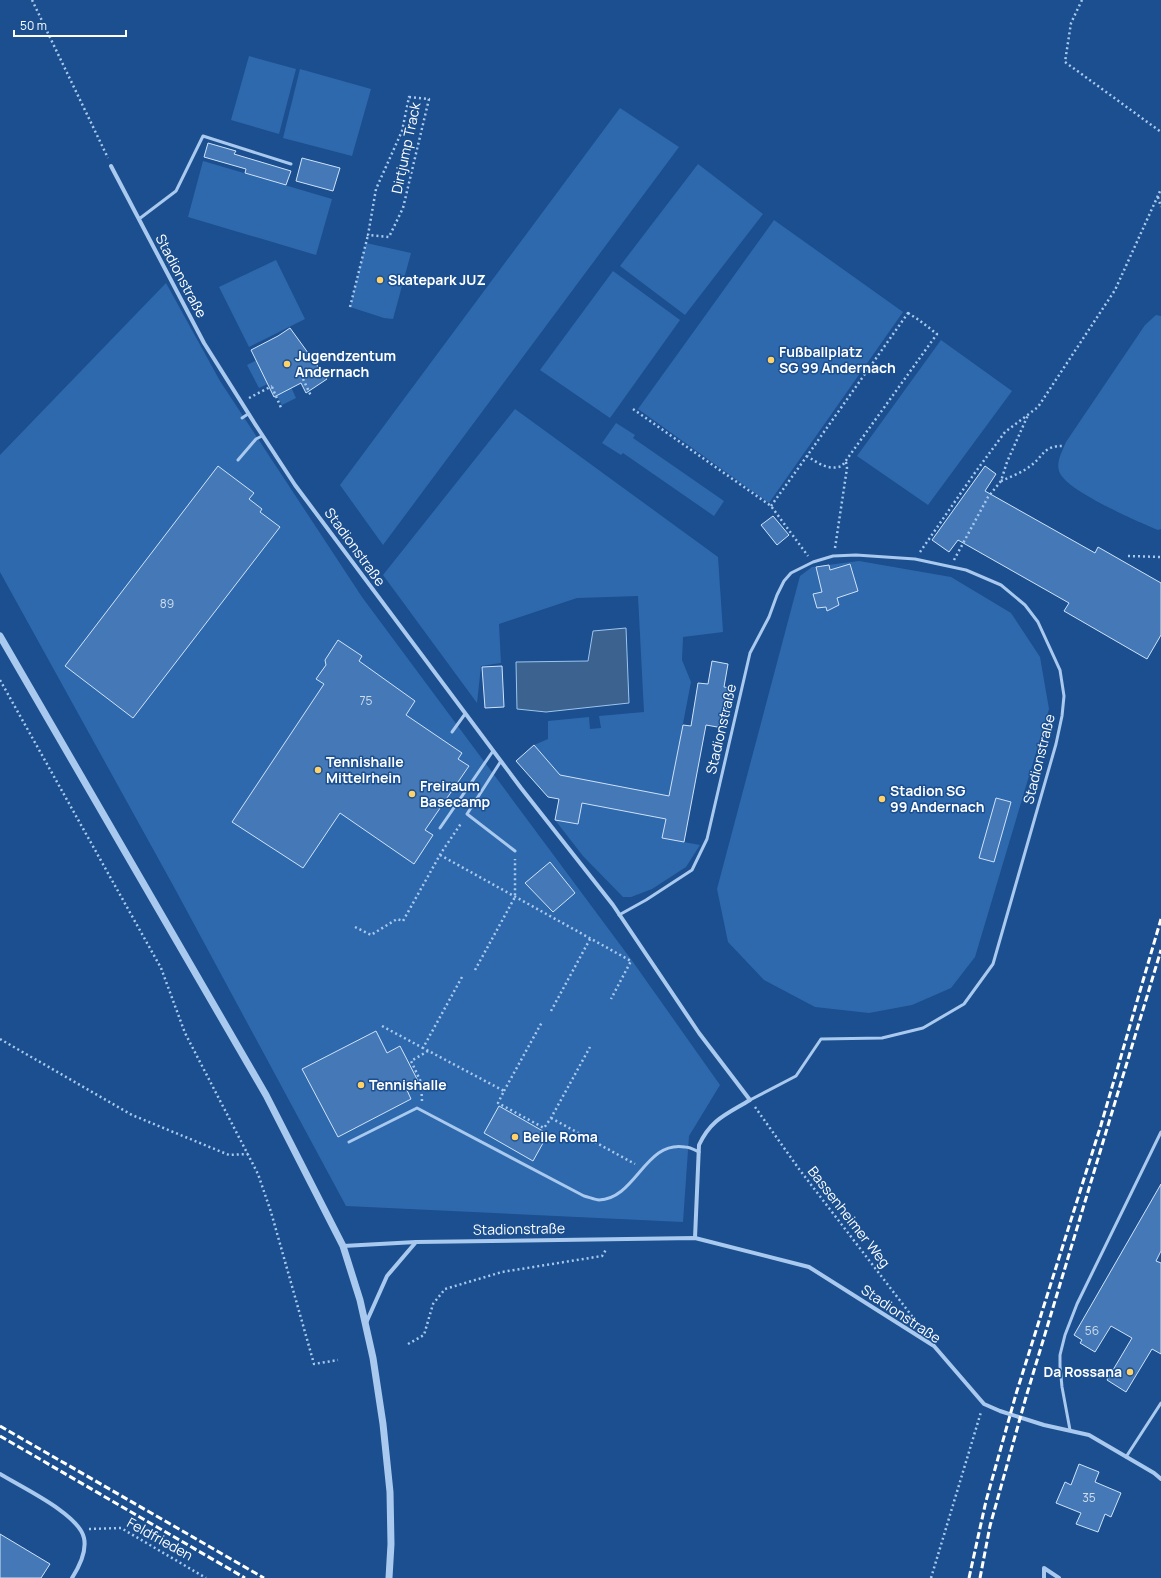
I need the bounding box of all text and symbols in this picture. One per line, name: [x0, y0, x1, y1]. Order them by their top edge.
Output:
scale bar: [14, 12, 126, 38]
text: 50 m: [20, 17, 47, 34]
street label: Dirtjump Track: [387, 99, 425, 195]
street label: Stadionstraße: [151, 231, 211, 321]
place label: Skatepark JUZ: [388, 270, 486, 289]
marker: Skatepark JUZ: [375, 275, 385, 285]
place label: Fußballplatz SG 99 Andernach: [779, 342, 896, 377]
place label: Jugendzentum Andernach: [295, 346, 396, 381]
marker: Fußballplatz SG 99 Andernach: [766, 355, 776, 365]
marker: Jugendzentum Andernach: [282, 359, 292, 369]
street label: Stadionstraße: [321, 504, 390, 590]
house number: 89: [160, 595, 174, 612]
street label: Stadionstraße: [701, 682, 740, 776]
house number: 75: [360, 692, 373, 709]
street label: Stadionstraße: [1018, 712, 1059, 806]
place label: Tennishalle Mittelrhein: [326, 752, 404, 787]
marker: Tennishalle Mittelrhein: [313, 765, 323, 775]
place label: Freiraum Basecamp: [420, 776, 490, 811]
place label: Stadion SG 99 Andernach: [890, 781, 985, 816]
marker: Freiraum Basecamp: [407, 789, 417, 799]
marker: Stadion SG 99 Andernach: [877, 794, 887, 804]
place label: Tennishalle: [369, 1075, 447, 1094]
marker: Tennishalle: [356, 1080, 366, 1090]
place label: Belle Roma: [523, 1127, 598, 1146]
marker: Belle Roma: [510, 1132, 520, 1142]
street label: Bassenheimer Weg: [804, 1162, 895, 1271]
street label: Stadionstraße: [473, 1218, 565, 1239]
street label: Stadionstraße: [858, 1280, 945, 1347]
house number: 56: [1085, 1322, 1099, 1339]
place label: Da Rossana: [1044, 1362, 1122, 1381]
marker: Da Rossana: [1125, 1367, 1135, 1377]
house number: 35: [1082, 1489, 1096, 1506]
street label: Feldfrieden: [124, 1513, 197, 1564]

